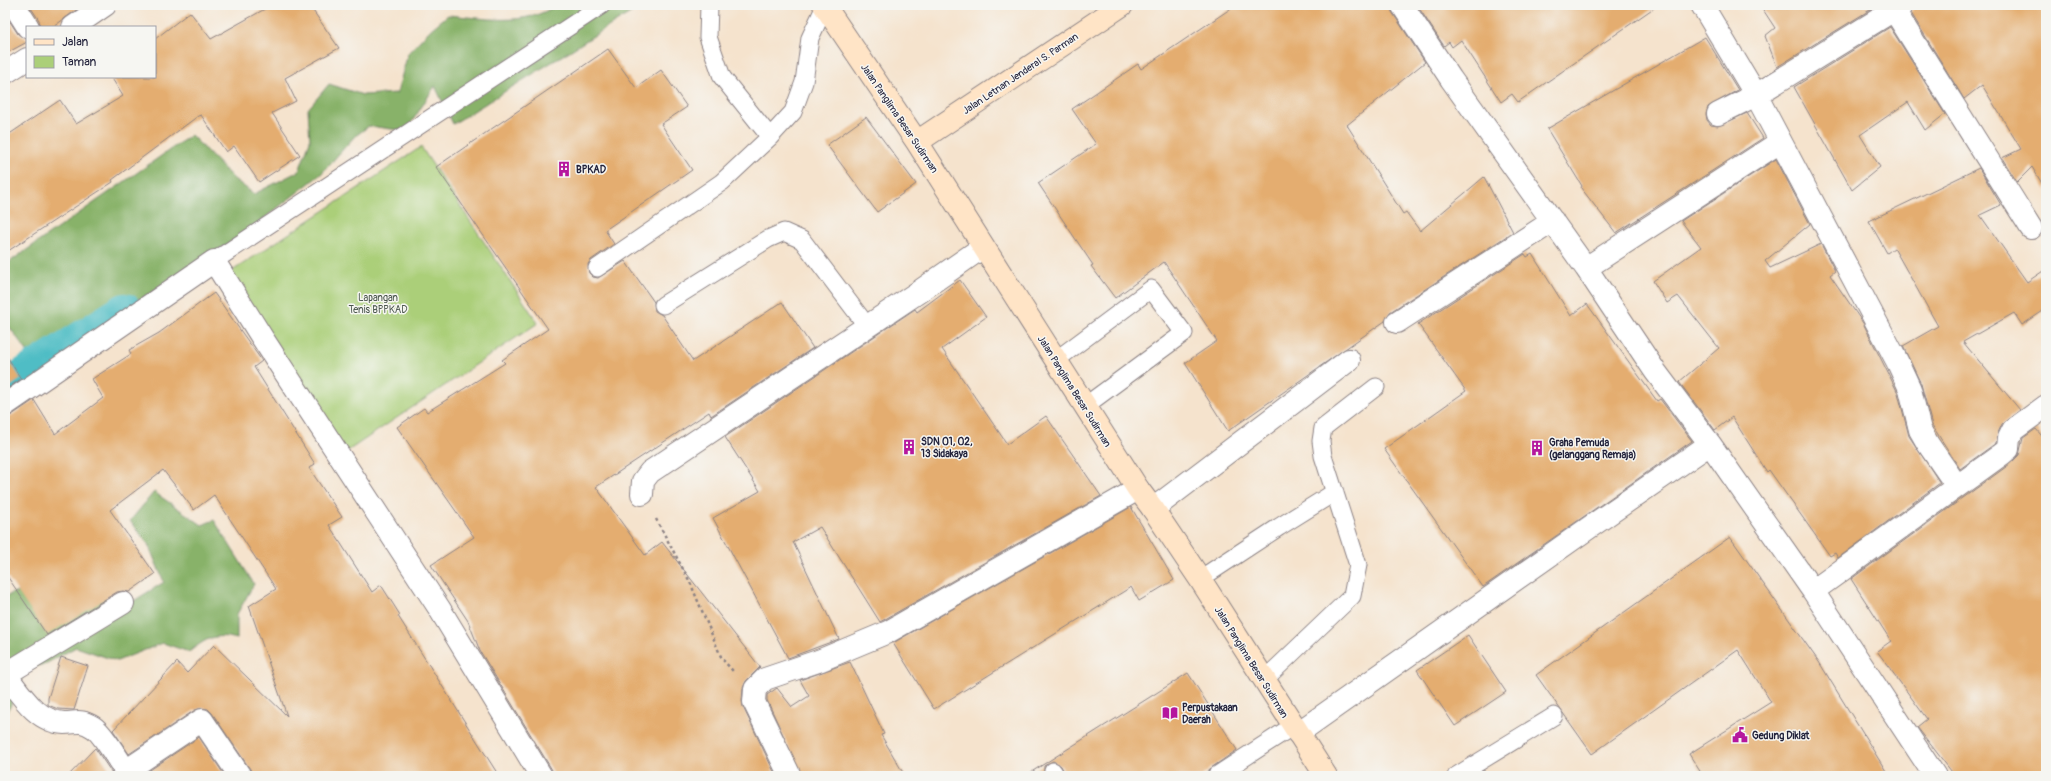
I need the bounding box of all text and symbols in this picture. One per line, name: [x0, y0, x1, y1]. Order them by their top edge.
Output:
legend: [26, 26, 156, 78]
street label: Jalan Letnan Jenderal S. Parman: [961, 30, 1081, 117]
text: Jalan: [62, 35, 88, 50]
text: Taman: [62, 55, 96, 70]
street label: Jalan Panglima Besar Sudirman: [858, 62, 940, 176]
building icon: BPKAD: [555, 160, 573, 178]
place label: BPKAD: [576, 164, 607, 176]
park label: Lapangan Tenis BPPKAD: [348, 292, 408, 316]
street label: Jalan Panglima Besar Sudirman: [1035, 334, 1114, 450]
place label: SDN 01, 02, 13 Sidakaya: [921, 436, 973, 460]
place label: Graha Pemuda (gelanggang Remaja): [1549, 437, 1636, 461]
building icon: SDN 01, 02, 13 Sidakaya: [900, 438, 918, 456]
building icon: Graha Pemuda (gelanggang Remaja): [1528, 439, 1546, 457]
street label: Jalan Panglima Besar Sudirman: [1212, 605, 1291, 721]
place label: Perpustakaan Daerah: [1182, 702, 1238, 726]
library icon: Perpustakaan Daerah: [1161, 704, 1179, 722]
public building icon: Gedung Diklat: [1731, 726, 1749, 744]
place label: Gedung Diklat: [1752, 730, 1810, 742]

